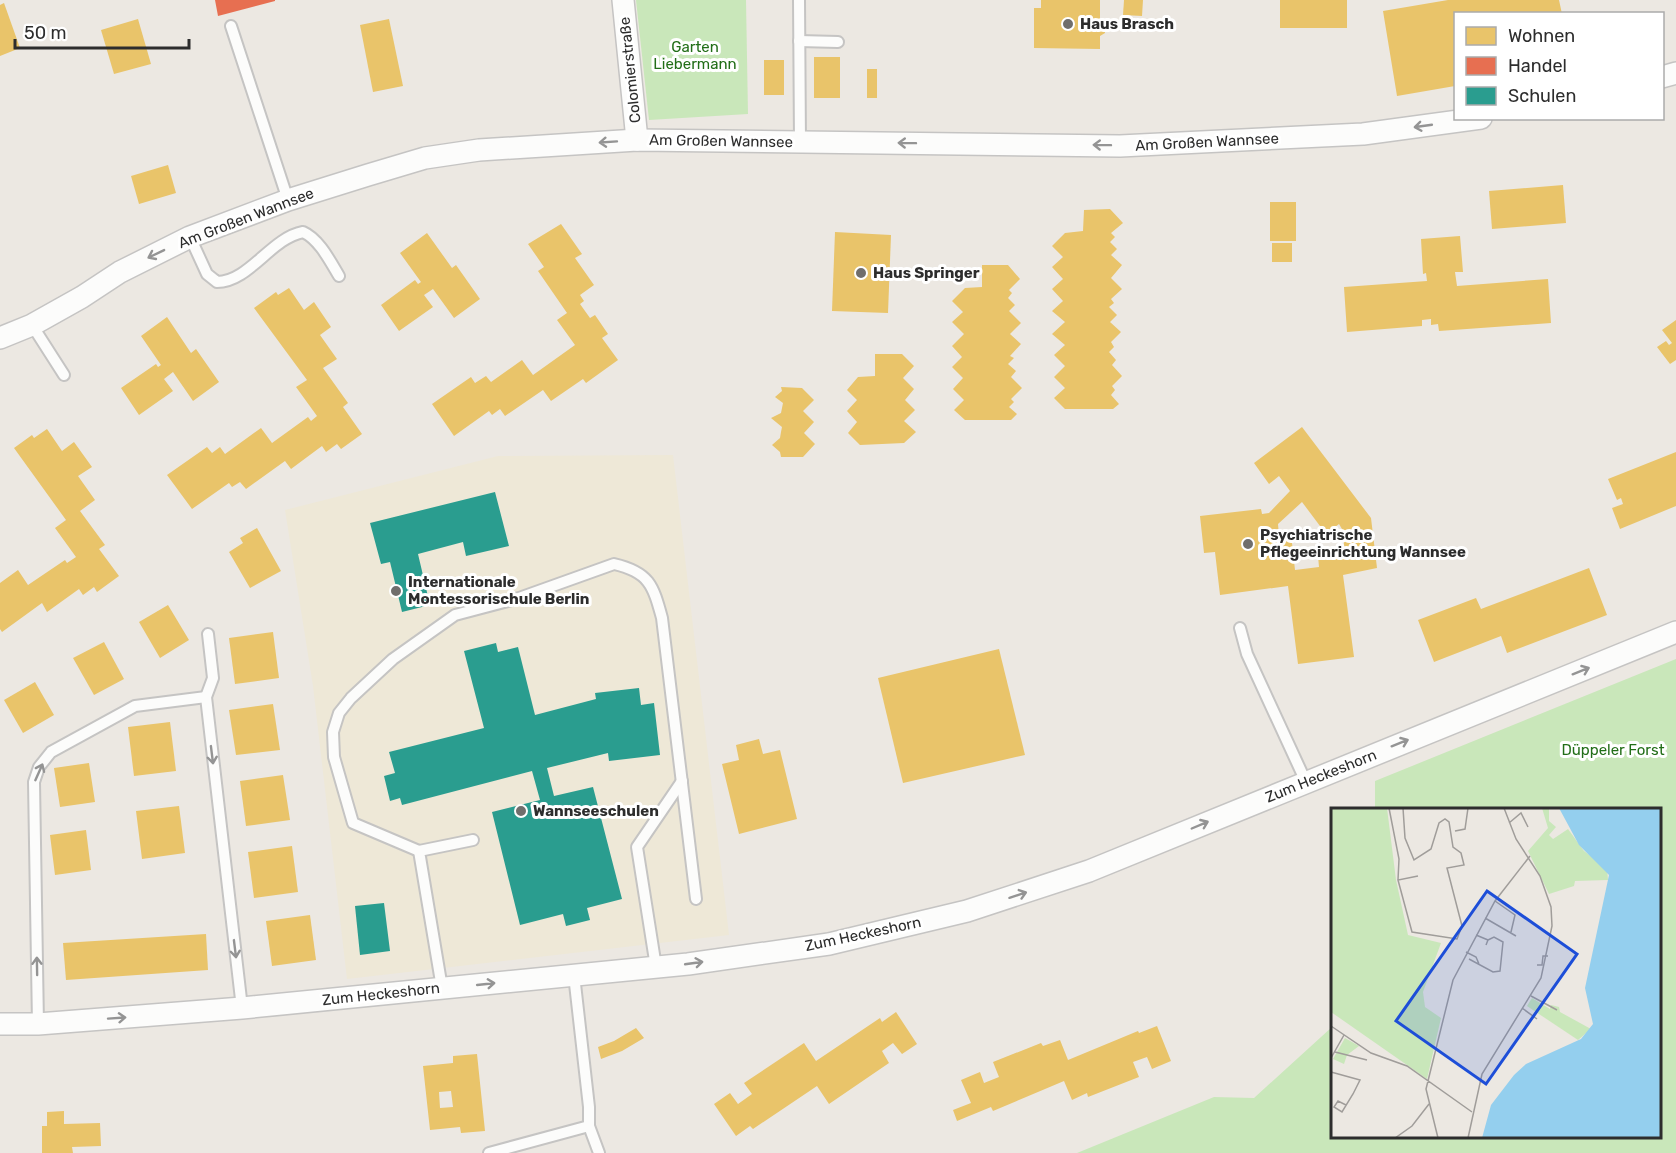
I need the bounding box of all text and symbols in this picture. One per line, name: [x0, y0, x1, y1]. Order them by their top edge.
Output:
scale bar: [15, 12, 189, 50]
legend: [1454, 12, 1664, 120]
place label: Haus Brasch: [1080, 15, 1174, 33]
street label: Colomierstraße: [615, 16, 645, 124]
marker: Haus Brasch: [1061, 17, 1075, 31]
text: 50 m: [24, 22, 67, 44]
text: Wohnen: [1508, 25, 1575, 47]
park label: Garten Liebermann: [653, 38, 737, 73]
text: Handel: [1508, 55, 1567, 77]
text: Schulen: [1508, 85, 1576, 107]
one-way arrow: [1413, 121, 1433, 132]
street label: Am Großen Wannsee: [1135, 129, 1279, 155]
street label: Am Großen Wannsee: [649, 131, 793, 151]
one-way arrow: [598, 136, 618, 147]
one-way arrow: [898, 137, 918, 149]
one-way arrow: [1093, 139, 1113, 151]
street label: Am Großen Wannsee: [176, 184, 316, 252]
one-way arrow: [148, 248, 166, 260]
place label: Haus Springer: [873, 264, 980, 282]
marker: Haus Springer: [854, 266, 868, 280]
place label: Psychiatrische Pflegeeinrichtung Wannsee: [1260, 526, 1466, 561]
marker: Psychiatrische Pflegeeinrichtung Wannsee: [1241, 537, 1255, 551]
place label: Internationale Montessorischule Berlin: [408, 573, 589, 608]
marker: Internationale Montessorischule Berlin: [389, 584, 403, 598]
one-way arrow: [1571, 664, 1589, 675]
one-way arrow: [1390, 737, 1409, 748]
park label: Düppeler Forst: [1561, 741, 1665, 759]
one-way arrow: [207, 745, 218, 765]
street label: Zum Heckeshorn: [1263, 746, 1379, 806]
one-way arrow: [33, 763, 45, 781]
place label: Wannseeschulen: [533, 802, 659, 820]
marker: Wannseeschulen: [514, 804, 528, 818]
inset map: [1331, 808, 1661, 1138]
one-way arrow: [1190, 819, 1209, 830]
one-way arrow: [1008, 888, 1027, 899]
street label: Zum Heckeshorn: [803, 913, 923, 955]
one-way arrow: [230, 939, 241, 959]
one-way arrow: [31, 956, 43, 976]
one-way arrow: [684, 957, 704, 968]
one-way arrow: [476, 978, 496, 989]
street label: Zum Heckeshorn: [321, 979, 441, 1009]
one-way arrow: [107, 1012, 127, 1023]

